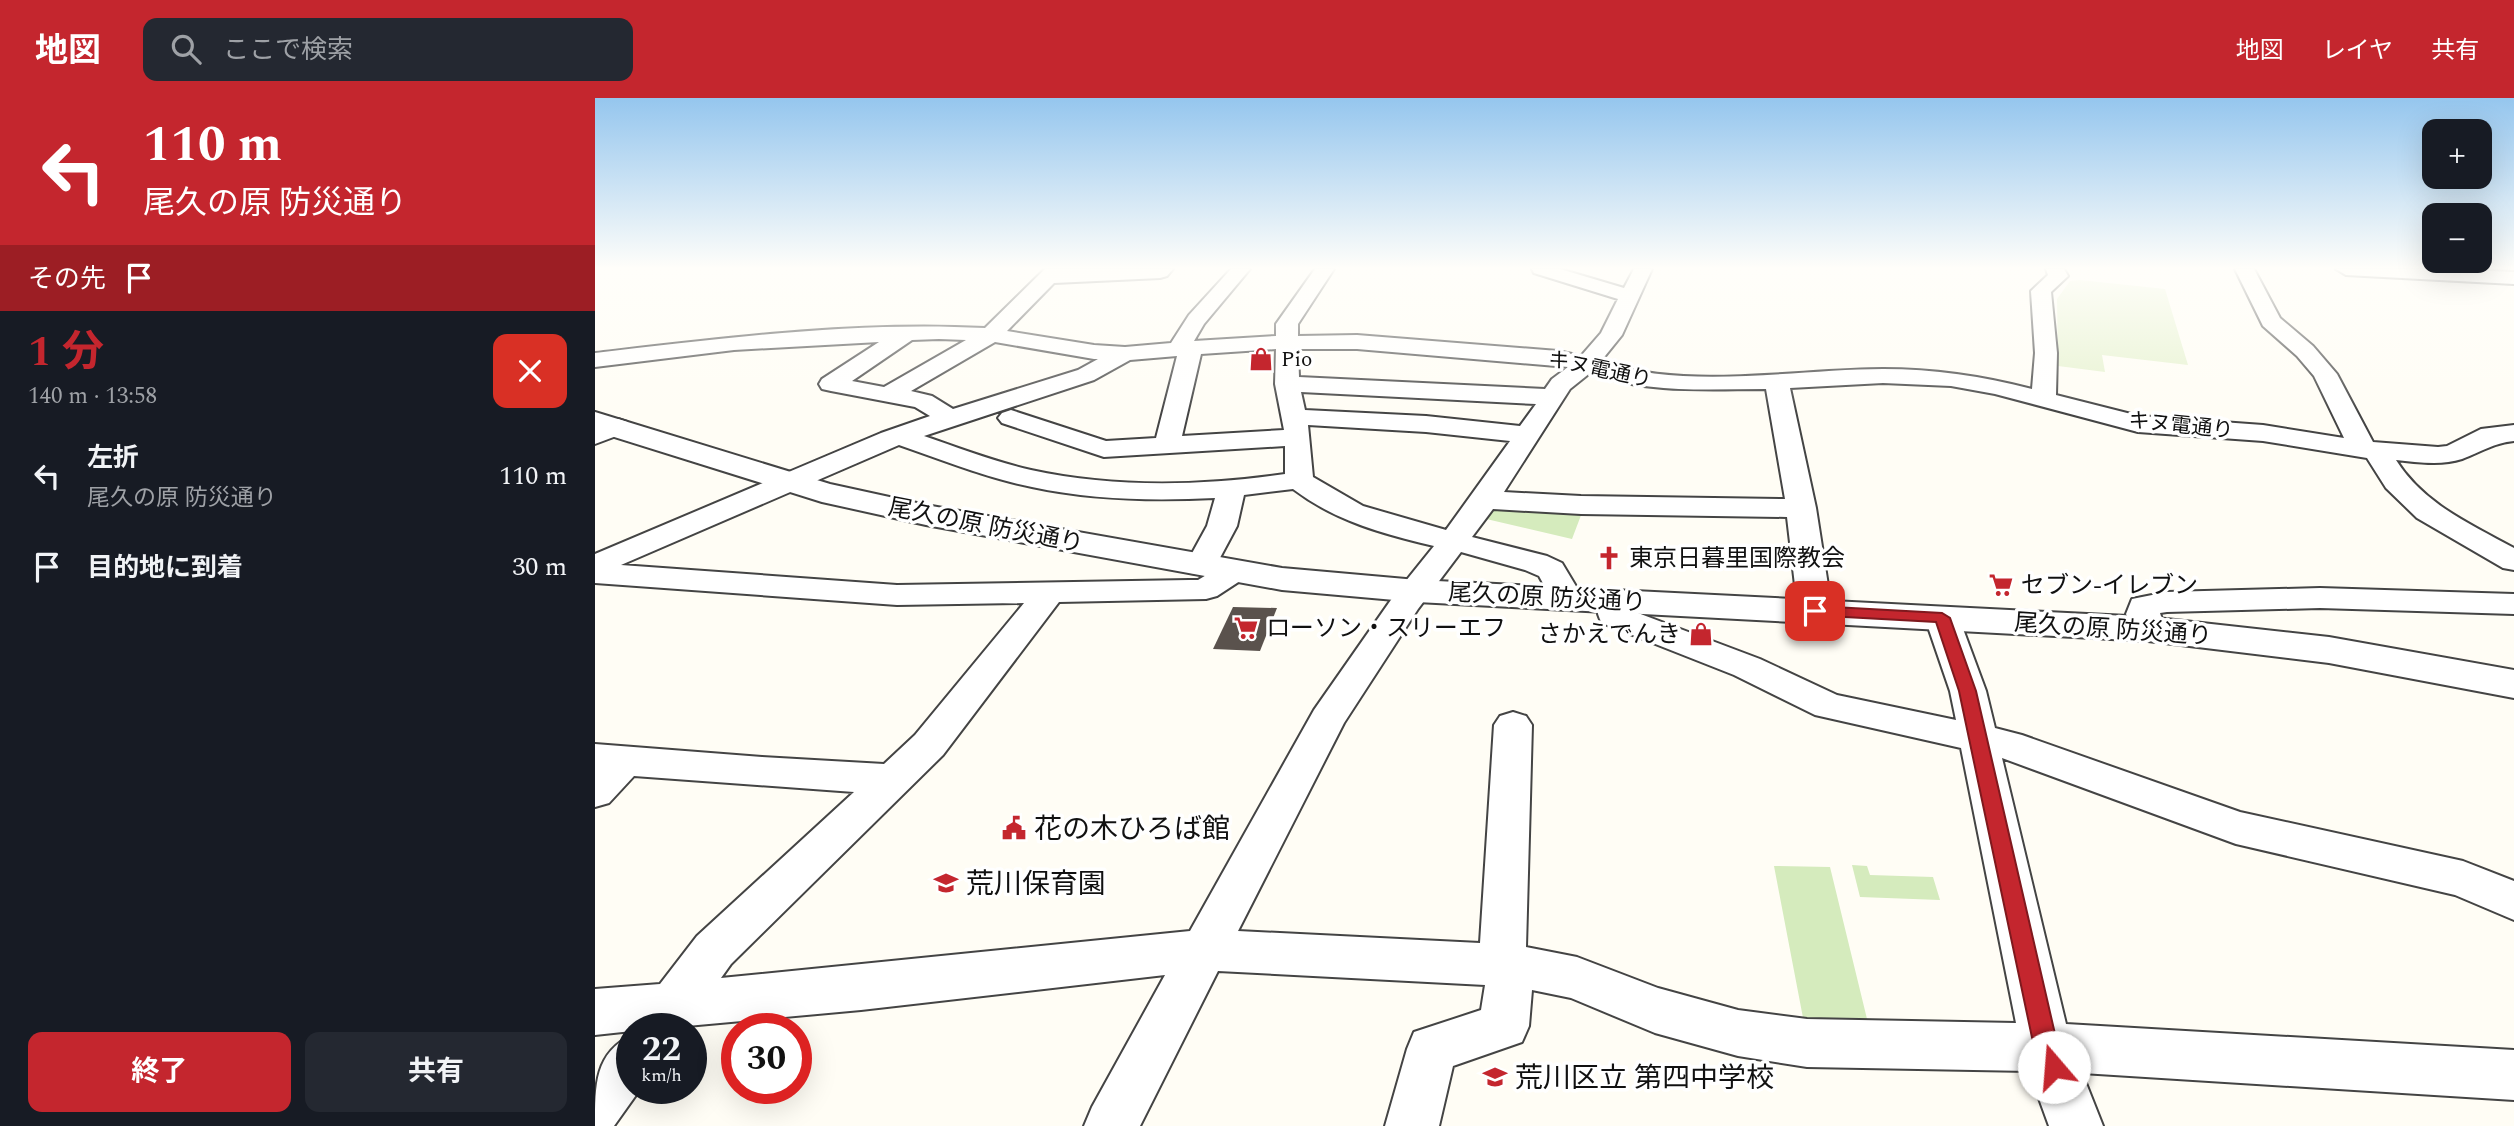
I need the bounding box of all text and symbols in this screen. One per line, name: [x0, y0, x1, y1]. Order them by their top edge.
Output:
search box: [143, 18, 633, 81]
text: 地図: [35, 26, 101, 76]
icon: search: [167, 30, 205, 68]
text: ここで検索: [223, 30, 353, 70]
text: 地図: [2236, 33, 2284, 69]
text: レイヤ: [2322, 33, 2393, 69]
text: 共有: [2431, 33, 2479, 69]
text: 110 m: [143, 108, 282, 183]
map controls: [2422, 119, 2492, 273]
button: +: [2422, 119, 2492, 189]
icon: left: [28, 126, 119, 217]
text: 尾久の原 防災通り: [143, 179, 407, 228]
button: −: [2422, 203, 2492, 273]
text: その先: [28, 259, 106, 299]
icon: arrive: [120, 259, 158, 297]
text: 1 分: [28, 321, 104, 384]
button: close: [493, 334, 567, 408]
street label: キヌ電通り: [1545, 343, 1654, 397]
place label: Pio: [1281, 344, 1312, 376]
shop icon: Pio: [1247, 345, 1275, 373]
text: 140 m · 13:58: [28, 379, 157, 414]
street label: キヌ電通り: [2127, 405, 2235, 447]
text: 左折: [87, 438, 139, 478]
text: 110 m: [499, 456, 567, 496]
icon: left: [28, 457, 66, 495]
text: 尾久の原 防災通り: [87, 481, 277, 516]
street label: 尾久の原 防災通り: [885, 489, 1086, 563]
place label: 東京日暮里国際教会: [1629, 541, 1845, 577]
church icon: 東京日暮里国際教会: [1595, 544, 1623, 572]
text: 30 m: [512, 547, 567, 587]
icon: arrive: [28, 548, 66, 586]
text: 目的地に到着: [87, 548, 243, 588]
place label: セブン-イレブン: [2021, 568, 2198, 604]
supermarket icon: セブン-イレブン: [1987, 571, 2015, 599]
street label: 尾久の原 防災通り: [1447, 575, 1647, 621]
pin: [1785, 581, 1845, 641]
icon: arrive: [1796, 592, 1834, 630]
street label: 尾久の原 防災通り: [2013, 605, 2213, 655]
place label: ローソン・スリーエフ: [1266, 611, 1506, 647]
supermarket icon: ローソン・スリーエフ: [1232, 614, 1260, 642]
place label: さかえでんき: [1538, 617, 1681, 653]
shop icon: さかえでんき: [1687, 620, 1715, 648]
place label: 花の木ひろば館: [1034, 808, 1230, 851]
public building icon: 花の木ひろば館: [1000, 814, 1028, 842]
place label: 荒川保育園: [966, 863, 1106, 906]
school or university icon: 荒川保育園: [932, 869, 960, 897]
speed limit sign: 30: [721, 1013, 812, 1104]
text: 22: [642, 1023, 681, 1076]
position arrow: [2017, 1030, 2091, 1104]
button: 終了: [28, 1032, 291, 1112]
button: 共有: [305, 1032, 567, 1112]
place label: 荒川区立 第四中学校: [1515, 1057, 1774, 1100]
text: km/h: [641, 1062, 682, 1089]
school or university icon: 荒川区立 第四中学校: [1481, 1063, 1509, 1091]

